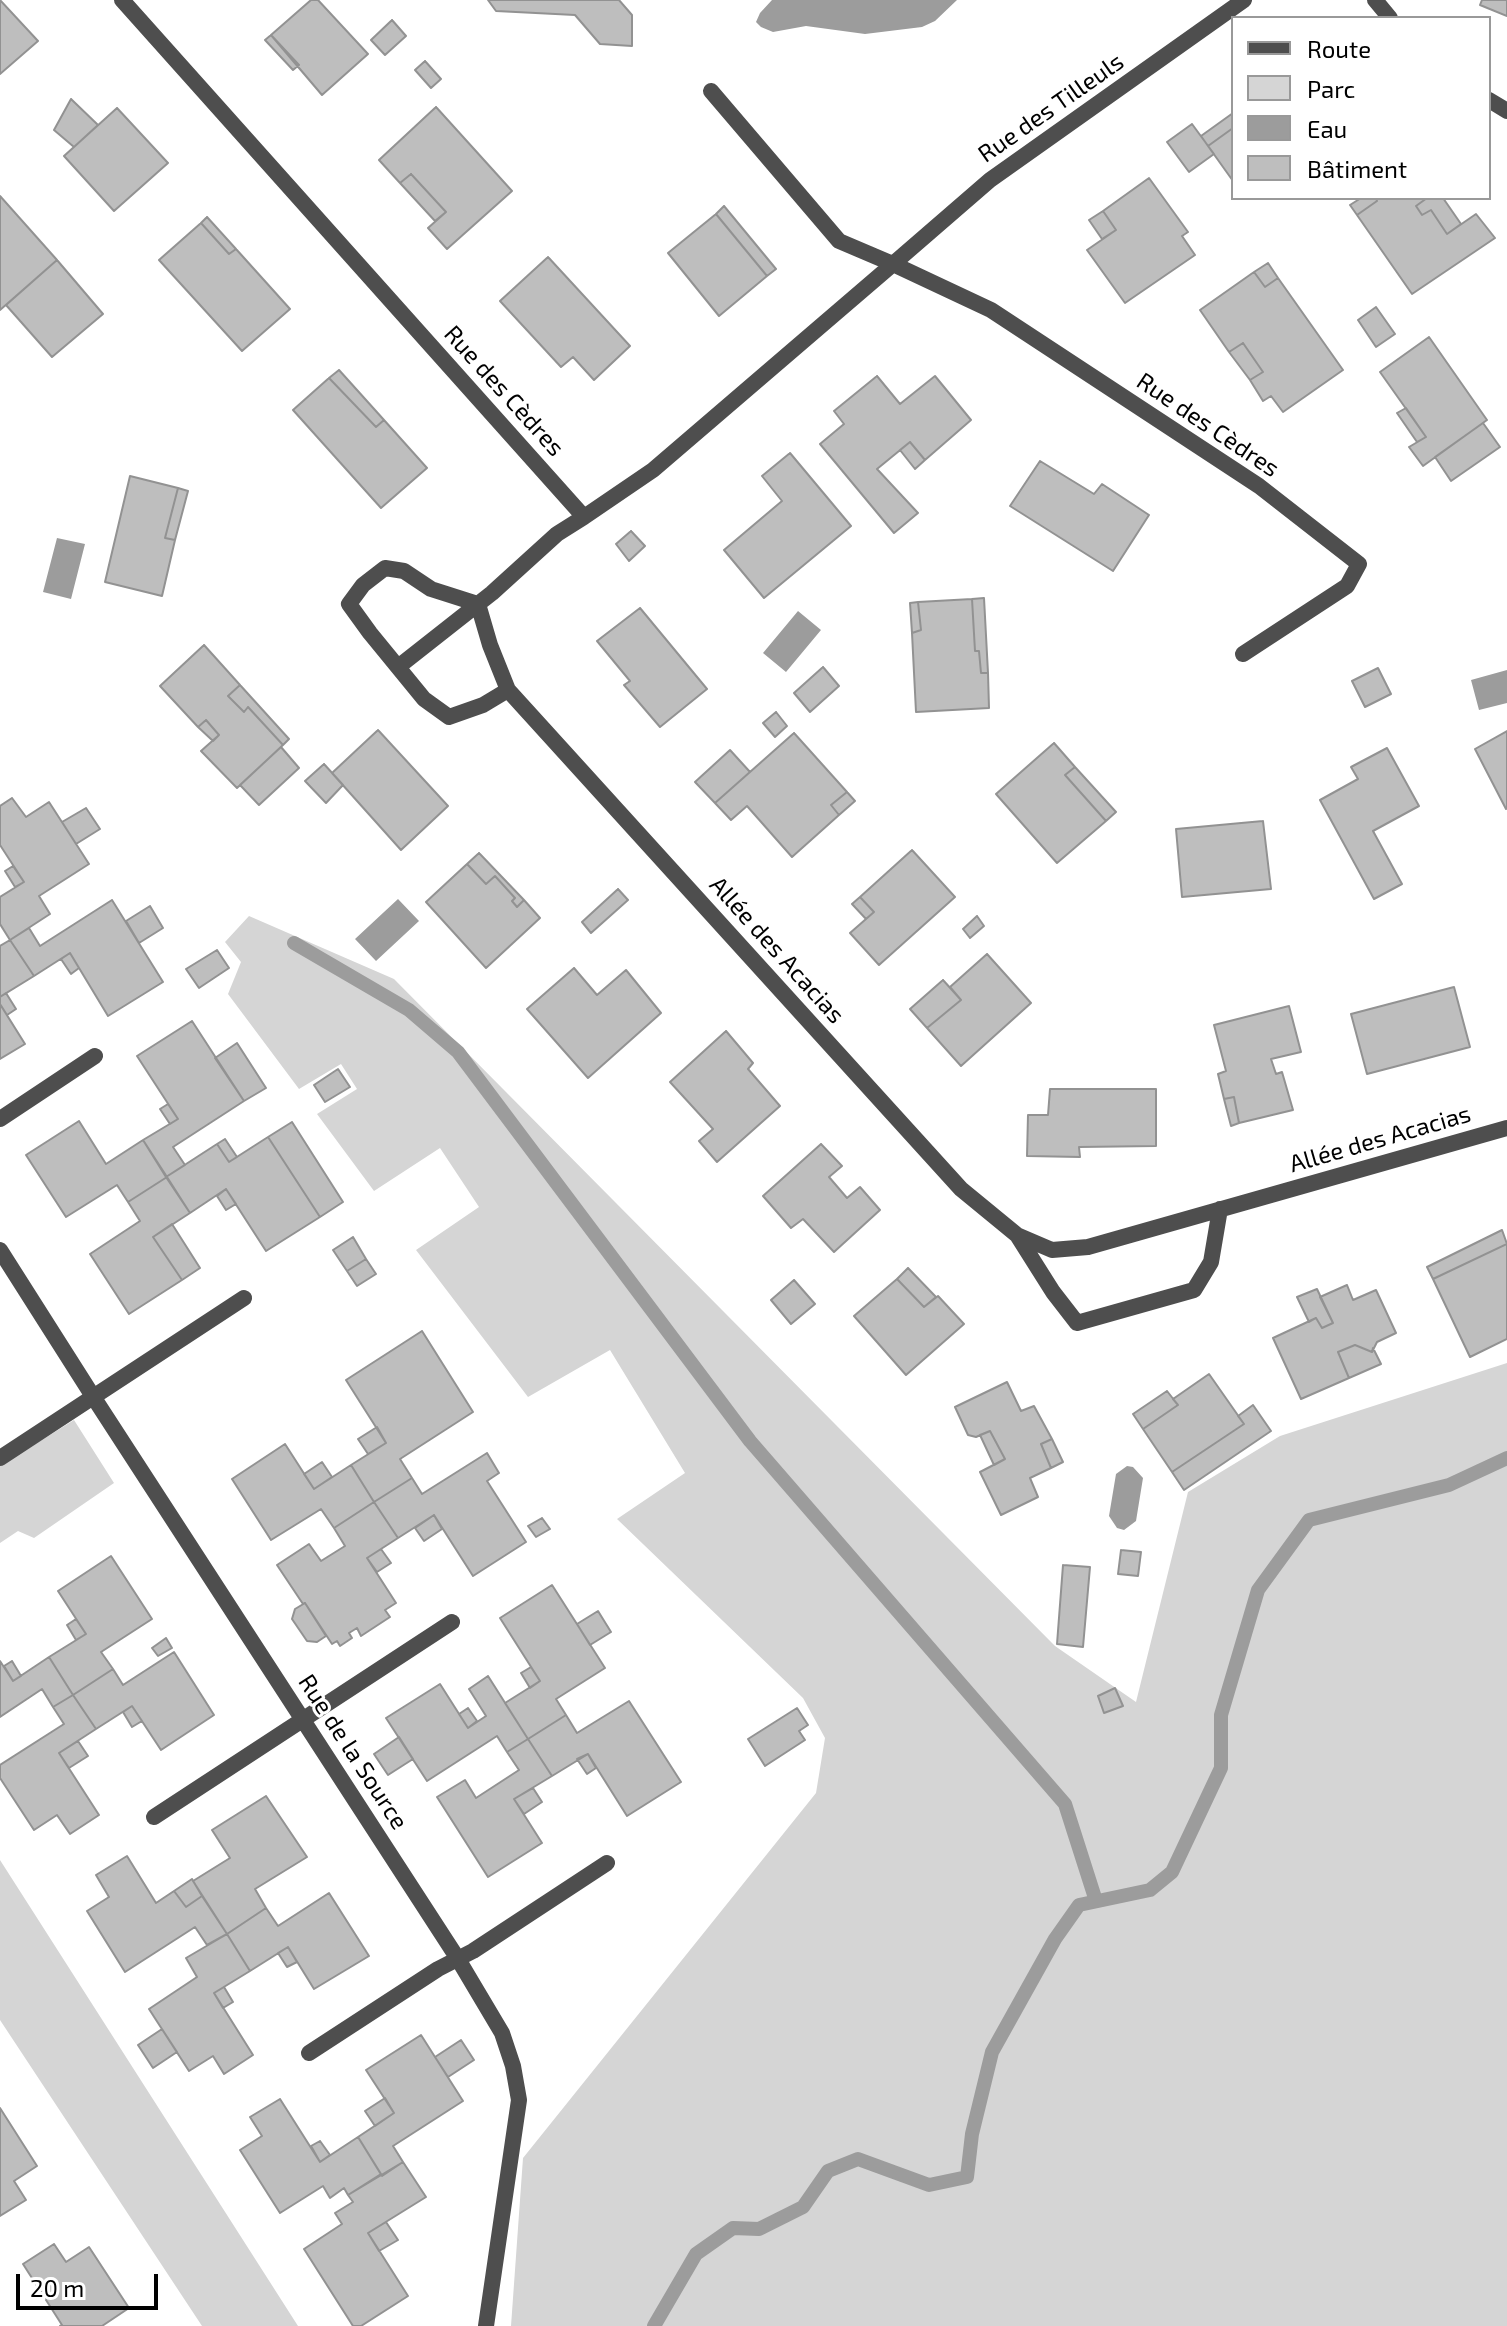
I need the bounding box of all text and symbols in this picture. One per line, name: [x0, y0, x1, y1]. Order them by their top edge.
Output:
legend: [1231, 16, 1491, 200]
text: Route: [1307, 34, 1371, 63]
street label: Rue des Tilleuls: [973, 47, 1129, 169]
text: Parc: [1307, 74, 1355, 103]
text: Eau: [1307, 114, 1347, 143]
text: Bâtiment: [1307, 154, 1407, 183]
street label: Rue des Cèdres: [438, 320, 570, 462]
street label: Rue des Cèdres: [1131, 367, 1285, 483]
street label: Allée des Acacias: [704, 871, 850, 1029]
street label: Allée des Acacias: [1286, 1099, 1474, 1179]
street label: Rue de la Source: [292, 1669, 414, 1835]
scale bar: [20, 2258, 162, 2308]
text: 20 m: [30, 2273, 84, 2302]

